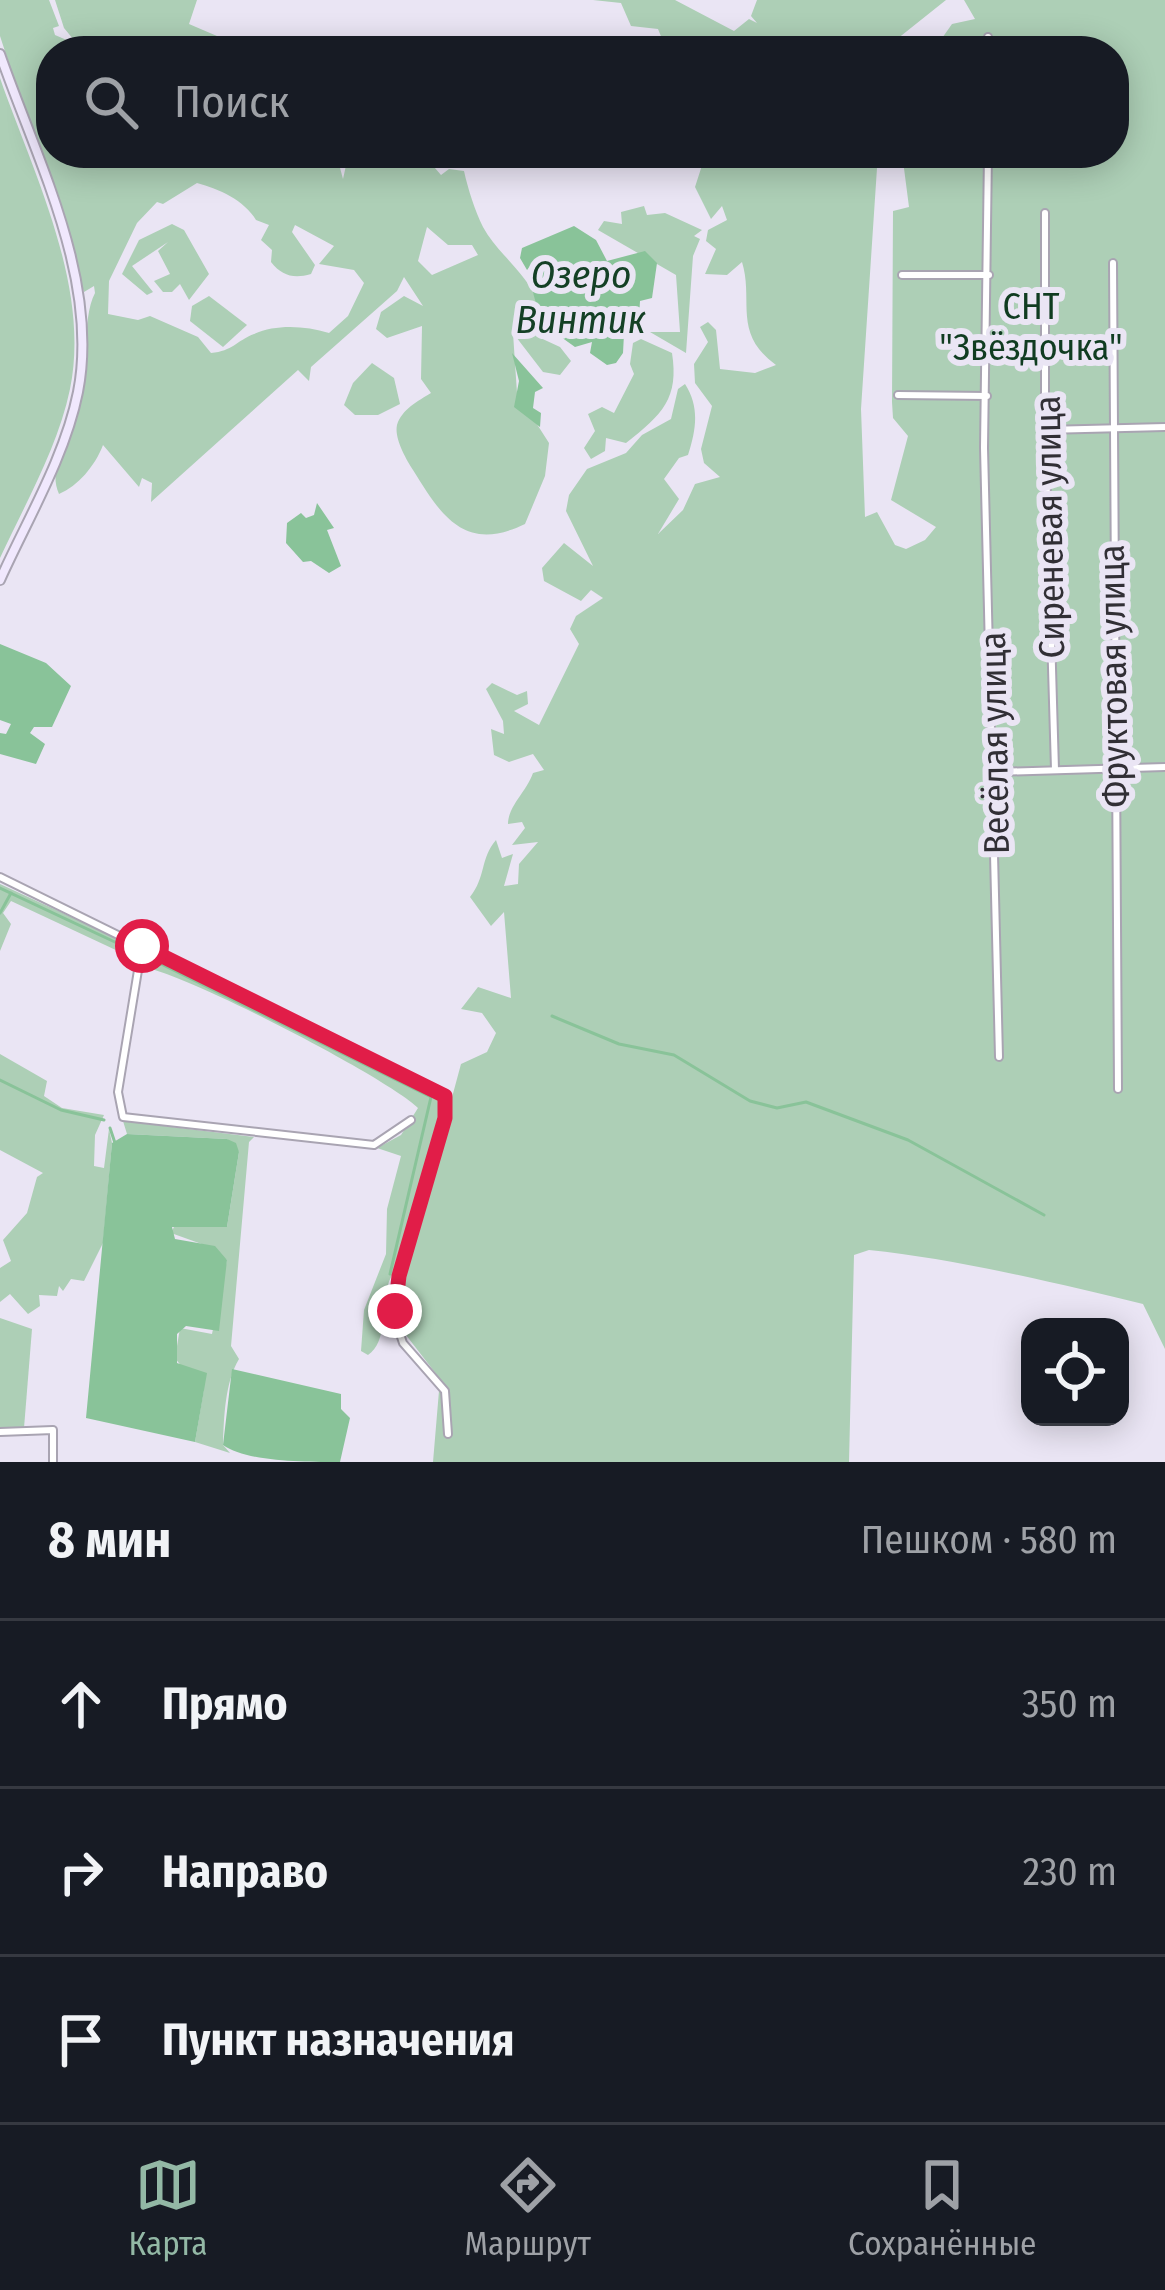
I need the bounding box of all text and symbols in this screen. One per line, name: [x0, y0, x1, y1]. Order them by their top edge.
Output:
search box: [36, 36, 1129, 168]
icon: search: [78, 69, 144, 135]
text: Поиск: [174, 75, 289, 129]
water label: Озеро Винтик: [515, 252, 647, 343]
park label: СНТ "Звёздочка": [939, 285, 1123, 370]
street label: Сиреневая улица: [1026, 395, 1074, 659]
street label: Фруктовая улица: [1090, 544, 1138, 808]
street label: Весёлая улица: [971, 631, 1019, 854]
route start: [115, 919, 169, 973]
route end: [368, 1284, 422, 1338]
map controls: [1021, 1318, 1129, 1426]
button: locate: [1021, 1318, 1129, 1426]
text: 8 мин: [48, 1509, 171, 1571]
text: Пешком · 580 m: [861, 1517, 1117, 1563]
icon: ahead: [48, 1671, 114, 1737]
text: Прямо: [162, 1677, 287, 1731]
text: 350 m: [1022, 1681, 1117, 1727]
icon: right: [48, 1839, 114, 1905]
text: Направо: [162, 1845, 328, 1899]
text: 230 m: [1023, 1849, 1117, 1895]
icon: arrive: [48, 2007, 114, 2073]
text: Пункт назначения: [162, 2013, 515, 2067]
tab: Карта: [129, 2152, 207, 2264]
tab: Маршрут: [465, 2152, 591, 2264]
tab: Сохранённые: [848, 2152, 1036, 2264]

